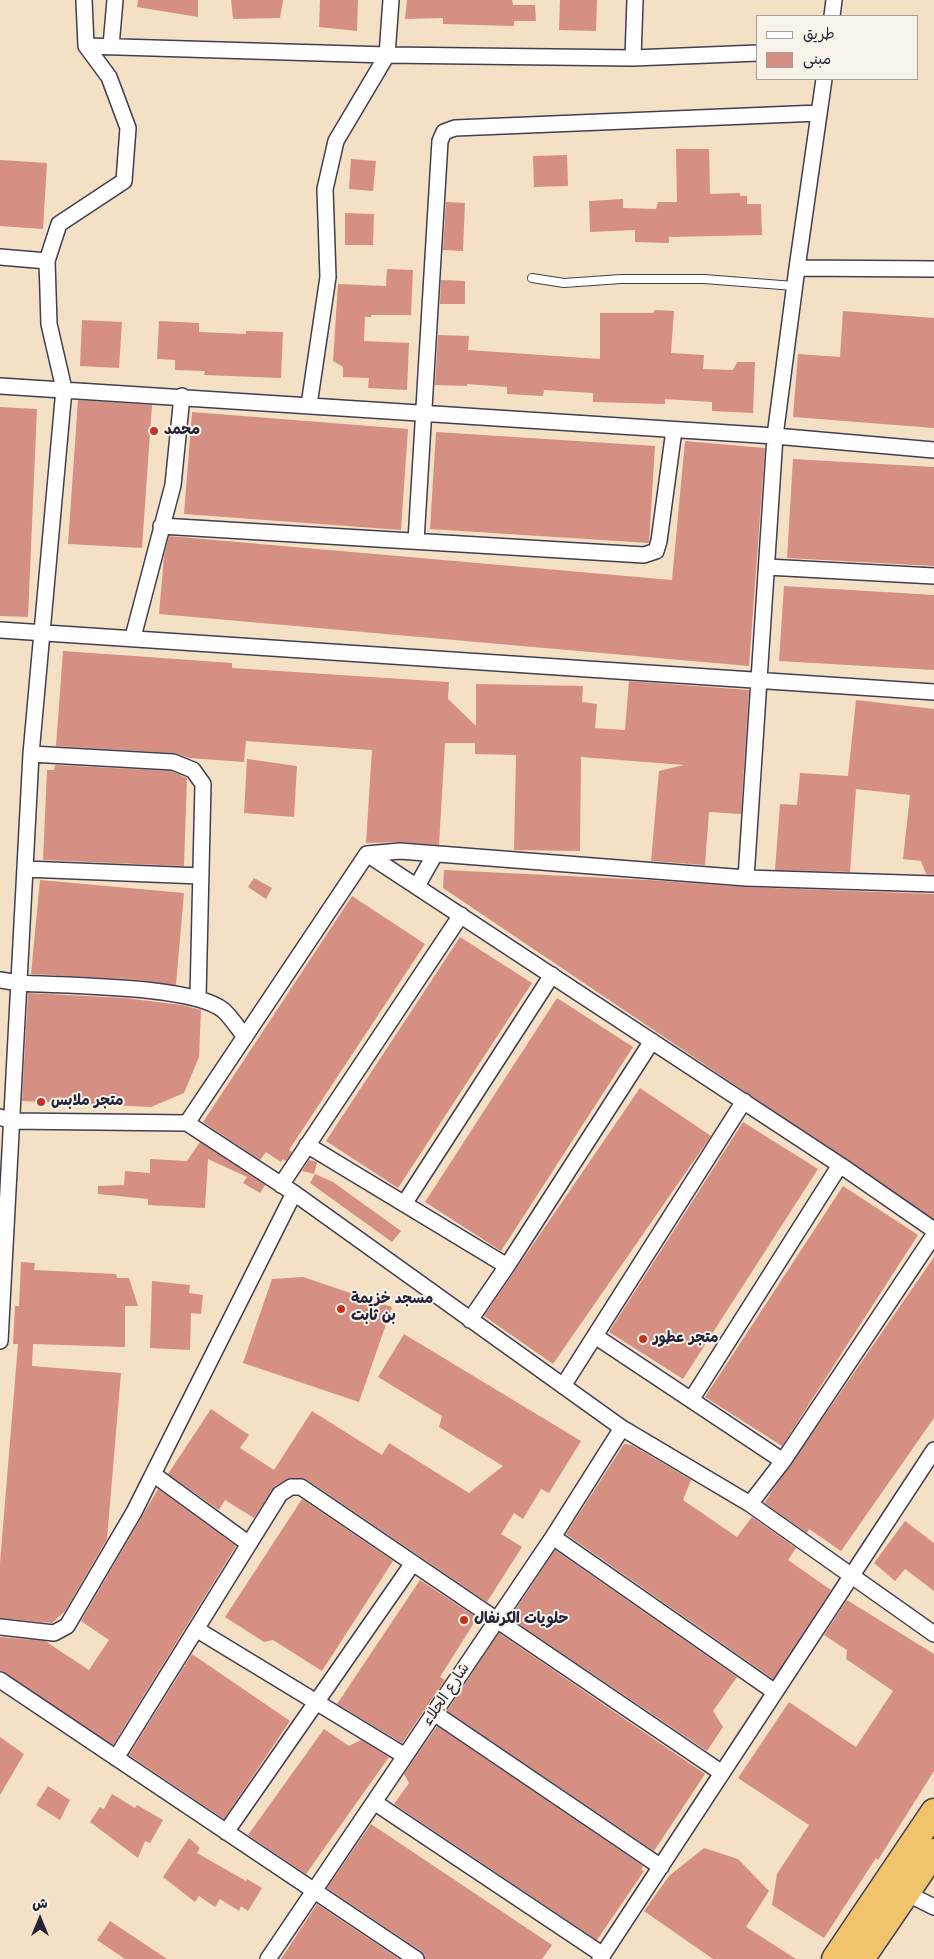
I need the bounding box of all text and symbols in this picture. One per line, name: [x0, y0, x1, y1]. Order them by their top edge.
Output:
legend: [756, 15, 919, 80]
text: طريق: [803, 25, 835, 45]
text: مبنى: [803, 50, 831, 70]
place label: محمد: [164, 422, 200, 440]
marker: محمد: [148, 425, 160, 437]
place label: متجر ملابس: [51, 1093, 123, 1111]
marker: متجر ملابس: [35, 1096, 47, 1108]
place label: مسجد خزيمة بن ثابت: [351, 1291, 433, 1326]
marker: مسجد خزيمة بن ثابت: [335, 1303, 347, 1315]
place label: متجر عطور: [653, 1330, 719, 1348]
marker: متجر عطور: [637, 1333, 649, 1345]
place label: حلويات الكرنفال: [474, 1611, 568, 1629]
marker: حلويات الكرنفال: [458, 1614, 470, 1626]
street label: شارع الجلاء: [420, 1660, 474, 1730]
north arrow: [15, 1894, 65, 1944]
text: ش: [32, 1895, 48, 1913]

